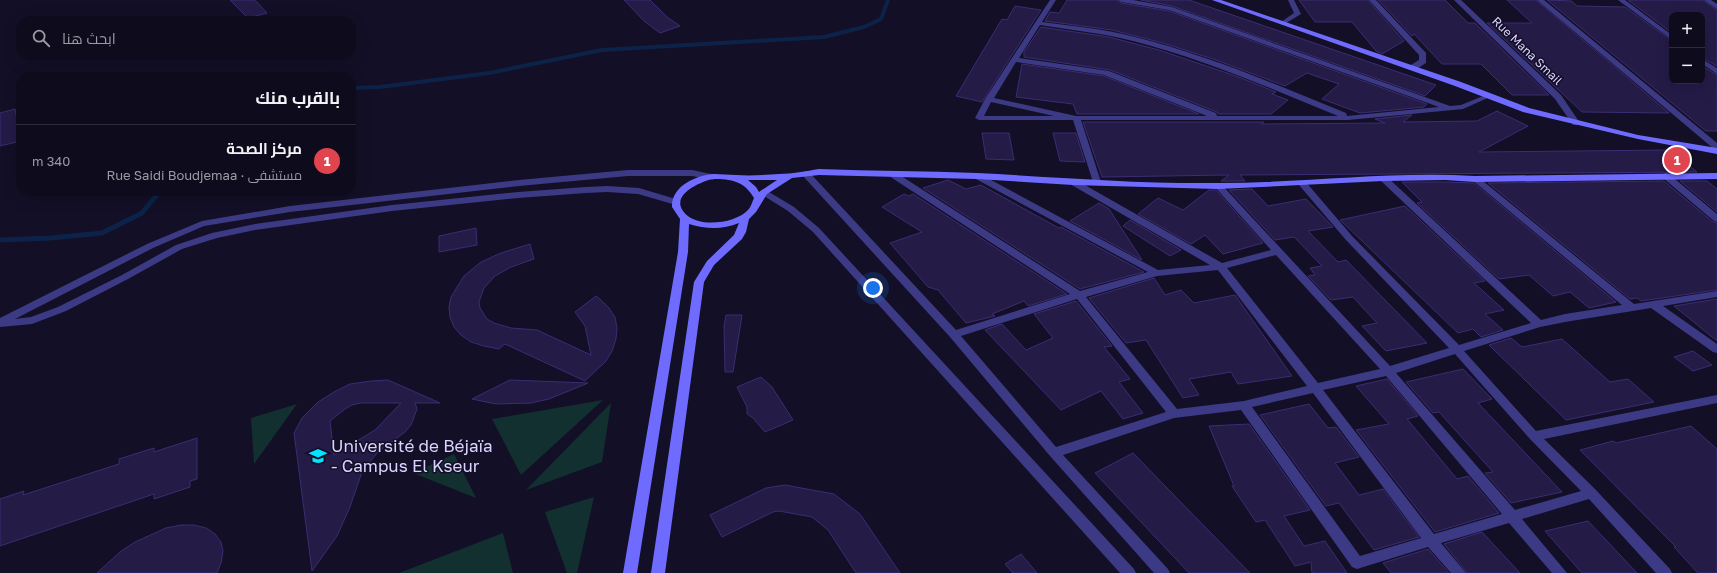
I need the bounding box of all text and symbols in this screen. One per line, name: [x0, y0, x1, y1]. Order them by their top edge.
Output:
map controls: [1669, 12, 1705, 84]
button: +: [1669, 12, 1705, 48]
street label: Rue Mana Smail: [1489, 13, 1566, 88]
search box: [16, 16, 356, 60]
icon: search: [30, 27, 52, 49]
text: ابحث هنا: [62, 29, 116, 47]
button: −: [1669, 48, 1705, 84]
text: بالقرب منك: [256, 87, 340, 108]
text: مركز الصحة: [226, 139, 302, 157]
pin: 1: [1664, 145, 1690, 175]
text: 340 m: [32, 153, 70, 169]
text: 1: [324, 153, 330, 169]
text: مستشفى · Rue Saidi Boudjemaa: [107, 167, 302, 183]
your location: [863, 278, 883, 298]
place label: Université de Béjaïa - Campus El Kseur: [331, 435, 493, 476]
school or university icon: Université de Béjaïa - Campus El Kseur: [308, 446, 328, 466]

